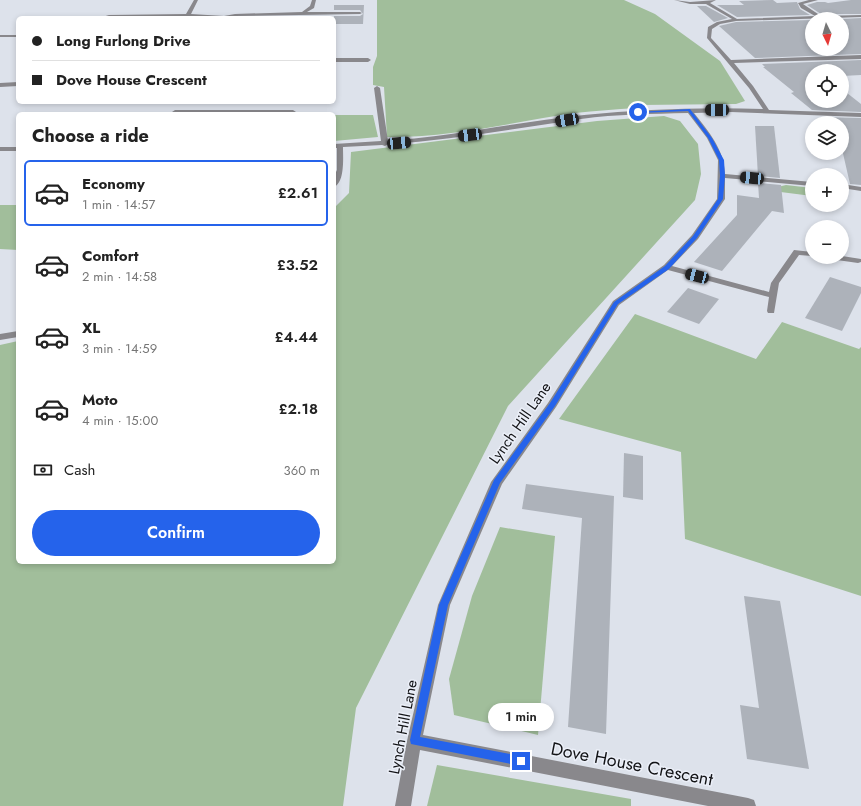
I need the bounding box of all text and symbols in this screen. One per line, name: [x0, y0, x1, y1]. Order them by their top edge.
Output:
north arrow: [805, 12, 849, 56]
map controls: [805, 12, 849, 264]
text: Long Furlong Drive: [56, 30, 191, 52]
button: locate: [805, 64, 849, 108]
text: Dove House Crescent: [56, 69, 207, 91]
route start: [629, 103, 647, 121]
car: [705, 104, 729, 116]
car: [554, 112, 580, 128]
button: layers: [805, 116, 849, 160]
text: Choose a ride: [32, 123, 149, 149]
car: [457, 128, 483, 142]
car: [387, 136, 411, 150]
button: +: [805, 168, 849, 212]
car: [740, 171, 764, 185]
text: Economy: [82, 173, 145, 195]
icon: car: [34, 175, 70, 211]
text: £2.61: [278, 182, 318, 204]
text: 1 min · 14:57: [82, 195, 155, 214]
button: −: [805, 220, 849, 264]
text: Comfort: [82, 245, 139, 267]
icon: car: [34, 247, 70, 283]
text: £3.52: [277, 254, 318, 276]
text: 2 min · 14:58: [82, 267, 157, 286]
car: [684, 267, 710, 285]
text: XL: [82, 317, 100, 339]
icon: car: [34, 319, 70, 355]
text: £4.44: [274, 326, 318, 348]
text: 3 min · 14:59: [82, 339, 157, 358]
street label: Lynch Hill Lane: [484, 377, 557, 468]
text: Moto: [82, 389, 118, 411]
icon: car: [34, 391, 70, 427]
text: £2.18: [278, 398, 318, 420]
text: 4 min · 15:00: [82, 411, 158, 430]
icon: cash: [32, 459, 54, 481]
text: Cash: [64, 459, 95, 481]
text: 360 m: [284, 461, 320, 480]
button: Confirm: [32, 510, 320, 556]
street label: Lynch Hill Lane: [383, 678, 423, 776]
callout: 1 min: [488, 703, 554, 731]
text: 1 min: [505, 707, 537, 726]
street label: Dove House Crescent: [549, 736, 716, 793]
route end: [512, 752, 530, 770]

